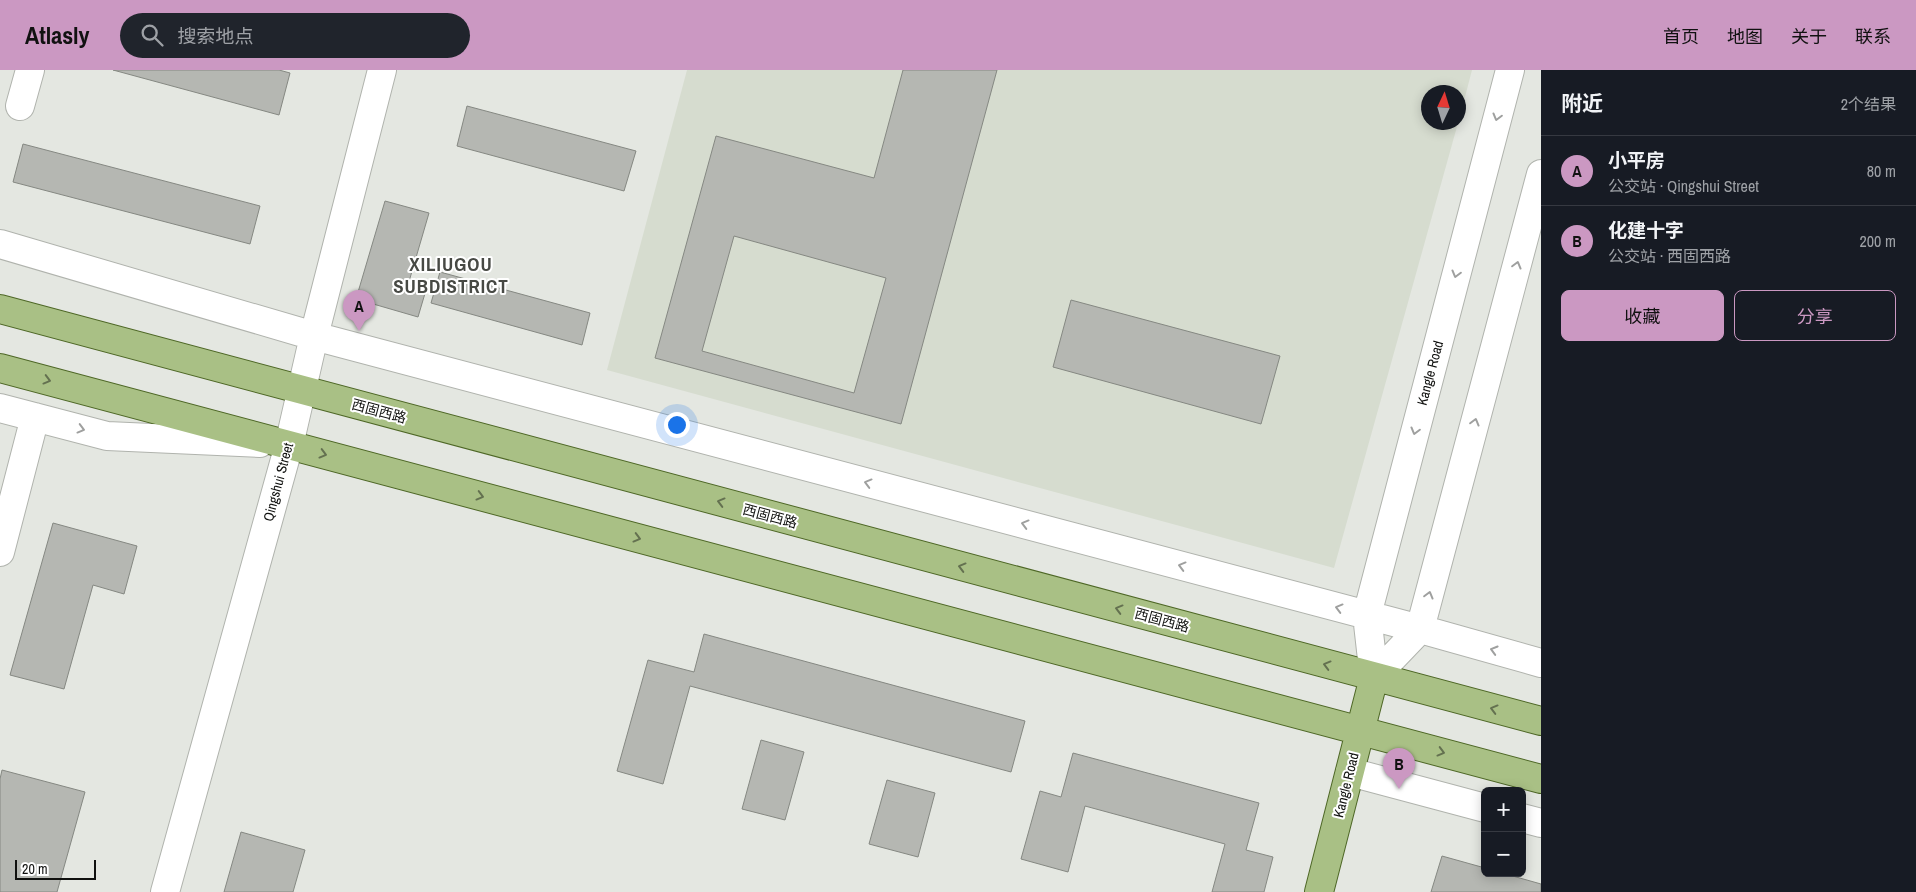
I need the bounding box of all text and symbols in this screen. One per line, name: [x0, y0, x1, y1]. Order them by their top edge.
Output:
search box: [120, 13, 470, 58]
text: Atlasly: [25, 19, 90, 51]
icon: search: [138, 21, 166, 49]
text: 搜索地点: [178, 23, 254, 49]
text: 首页: [1663, 24, 1699, 49]
text: 地图: [1727, 24, 1763, 49]
text: 关于: [1791, 24, 1827, 49]
text: 联系: [1855, 24, 1891, 49]
north arrow: [1421, 85, 1466, 130]
text: 附近: [1561, 89, 1603, 118]
text: 2个结果: [1841, 93, 1896, 115]
one-way arrow: [1493, 113, 1503, 121]
text: 小平房: [1608, 147, 1665, 173]
text: A: [1572, 160, 1582, 182]
text: 80 m: [1867, 160, 1896, 182]
text: 公交站 · Qingshui Street: [1608, 175, 1759, 197]
text: 化建十字: [1608, 217, 1684, 243]
text: B: [1572, 230, 1582, 252]
text: 200 m: [1860, 230, 1896, 252]
text: 公交站 · 西固西路: [1608, 245, 1731, 267]
district label: XILIUGOU SUBDISTRICT: [393, 251, 509, 299]
one-way arrow: [1511, 260, 1522, 269]
one-way arrow: [1451, 270, 1462, 279]
pin: A: [343, 290, 375, 331]
button: 收藏: [1561, 290, 1724, 341]
button: 分享: [1734, 290, 1896, 341]
street label: Kangle Road: [1413, 339, 1447, 407]
one-way arrow: [43, 375, 51, 385]
street label: 西固西路: [350, 395, 408, 427]
your location: [664, 412, 690, 438]
one-way arrow: [1469, 417, 1480, 426]
one-way arrow: [77, 423, 85, 434]
one-way arrow: [1410, 427, 1421, 436]
street label: Qingshui Street: [259, 441, 297, 523]
one-way arrow: [318, 448, 326, 458]
one-way arrow: [863, 478, 872, 489]
one-way arrow: [475, 490, 483, 500]
one-way arrow: [717, 498, 725, 508]
street label: 西固西路: [741, 500, 799, 532]
one-way arrow: [1021, 520, 1029, 530]
one-way arrow: [632, 532, 640, 542]
one-way arrow: [1177, 561, 1186, 572]
one-way arrow: [958, 562, 967, 573]
one-way arrow: [1423, 591, 1434, 600]
one-way arrow: [1335, 603, 1343, 613]
one-way arrow: [1115, 604, 1124, 615]
street label: 西固西路: [1133, 604, 1191, 636]
one-way arrow: [1491, 645, 1499, 655]
one-way arrow: [1323, 660, 1331, 670]
one-way arrow: [1489, 704, 1498, 715]
one-way arrow: [1437, 747, 1445, 757]
pin: B: [1383, 748, 1415, 789]
street label: Kangle Road: [1329, 751, 1363, 819]
map controls: [1481, 787, 1526, 877]
button: +: [1481, 787, 1526, 832]
button: −: [1481, 832, 1526, 877]
scale bar: [15, 857, 96, 880]
text: 20 m: [22, 860, 48, 878]

